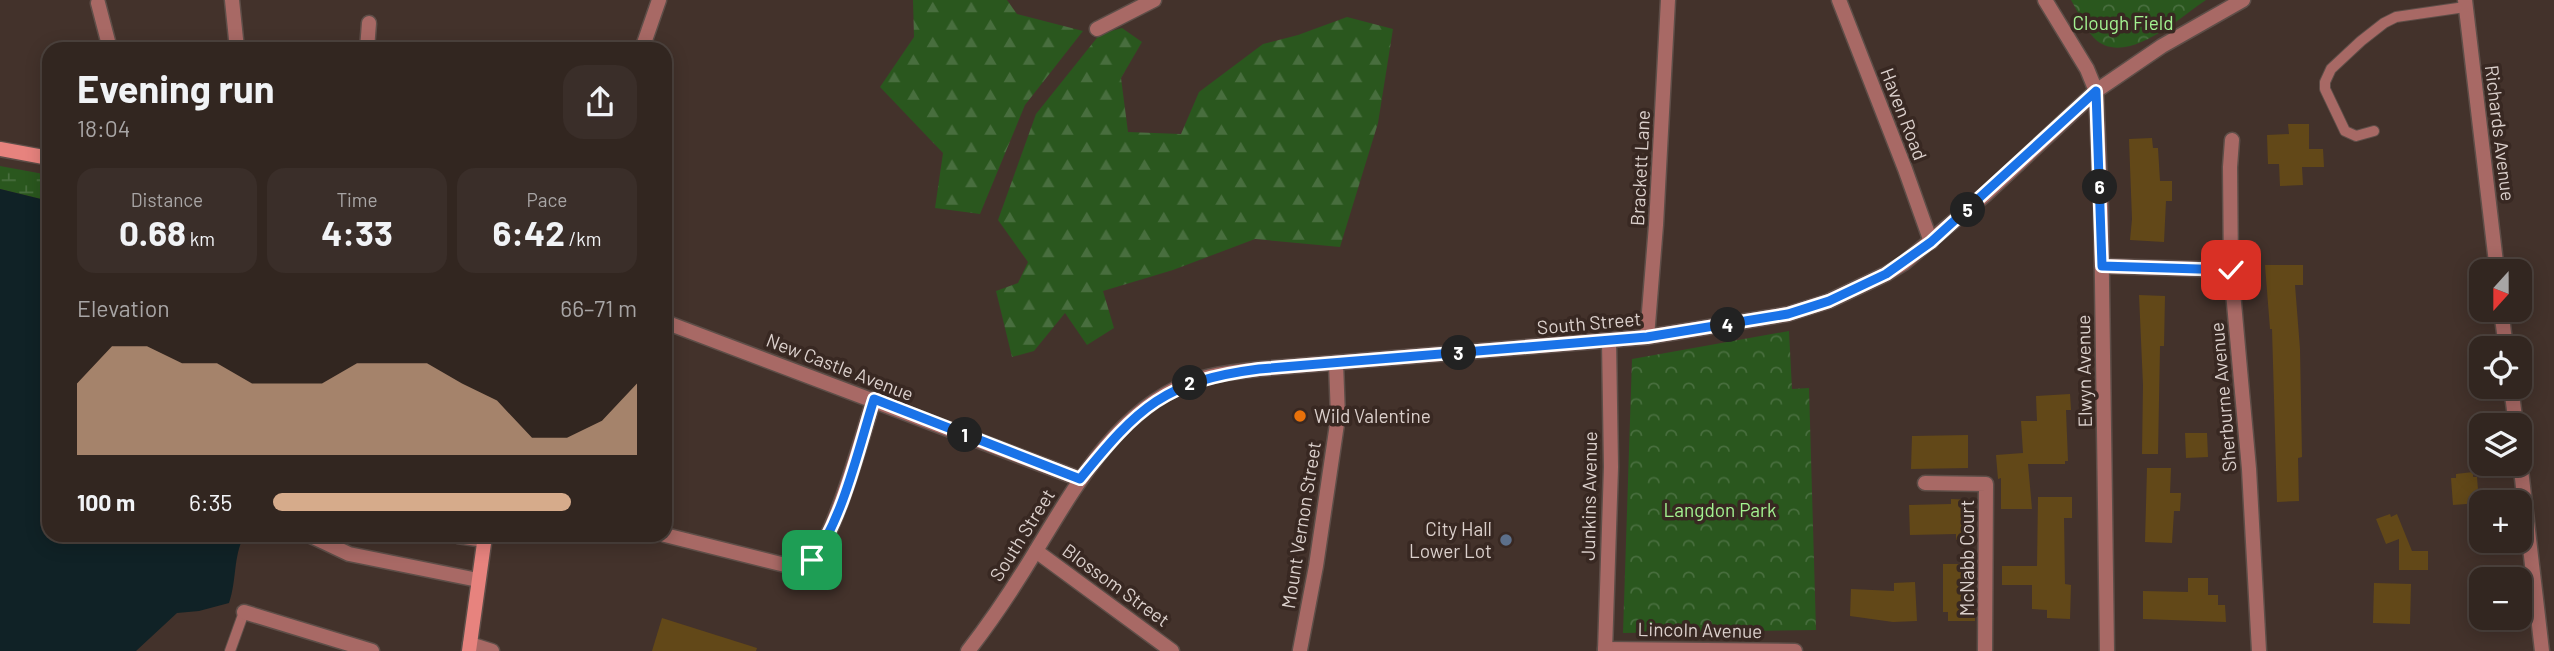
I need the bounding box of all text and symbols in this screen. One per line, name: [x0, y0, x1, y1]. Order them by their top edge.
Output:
park label: Clough Field: [2072, 11, 2174, 34]
street label: Haven Road: [1876, 64, 1933, 163]
street label: Richards Avenue: [2481, 64, 2520, 202]
text: Evening run: [77, 65, 275, 111]
button: share: [563, 65, 637, 139]
street label: Brackett Lane: [1625, 109, 1654, 226]
text: 18:04: [77, 114, 131, 142]
pin: 6: [2082, 170, 2118, 204]
text: 6: [2094, 175, 2105, 198]
text: Distance: [131, 188, 203, 211]
text: Time: [336, 188, 378, 211]
text: Pace: [527, 188, 567, 211]
pin: 5: [1951, 192, 1986, 228]
text: 5: [1962, 198, 1973, 221]
text: 0.68: [119, 211, 186, 253]
text: 4:33: [321, 211, 393, 253]
text: 6:42: [493, 211, 565, 253]
text: km: [186, 227, 215, 250]
text: /km: [565, 227, 601, 250]
pin: [2201, 240, 2261, 300]
icon: check: [2212, 251, 2250, 289]
north arrow: [2469, 259, 2532, 322]
map controls: [2469, 259, 2532, 630]
text: Elevation: [77, 294, 170, 322]
text: 66–71 m: [560, 294, 637, 322]
street label: South Street: [1536, 306, 1642, 339]
pin: 4: [1710, 308, 1746, 342]
text: 4: [1722, 313, 1733, 336]
street label: Elwyn Avenue: [2071, 314, 2096, 428]
street label: Sherburne Avenue: [2205, 321, 2241, 473]
street label: New Castle Avenue: [763, 328, 917, 405]
pin: 3: [1442, 336, 1476, 370]
button: locate: [2469, 336, 2532, 399]
text: 3: [1453, 341, 1464, 364]
pin: 2: [1172, 366, 1208, 400]
text: 2: [1184, 371, 1195, 394]
place label: Wild Valentine: [1314, 404, 1431, 427]
marker: Wild Valentine: [1292, 408, 1308, 424]
button: layers: [2469, 413, 2532, 476]
pin: 1: [948, 418, 982, 452]
text: 1: [961, 423, 968, 446]
street label: Junkins Avenue: [1576, 431, 1601, 561]
street label: Mount Vernon Street: [1276, 440, 1325, 610]
street label: South Street: [984, 484, 1059, 585]
text: 100 m: [77, 488, 135, 516]
text: 6:35: [189, 488, 232, 516]
button: +: [2469, 490, 2532, 553]
park label: Langdon Park: [1663, 498, 1777, 521]
street label: McNabb Court: [1955, 500, 1978, 616]
place label: City Hall Lower Lot: [1409, 517, 1492, 562]
pin: [782, 530, 842, 590]
marker: City Hall Lower Lot: [1498, 532, 1514, 548]
street label: Blossom Street: [1058, 538, 1174, 631]
icon: arrive: [793, 541, 831, 579]
button: −: [2469, 567, 2532, 630]
street label: Lincoln Avenue: [1637, 617, 1763, 642]

